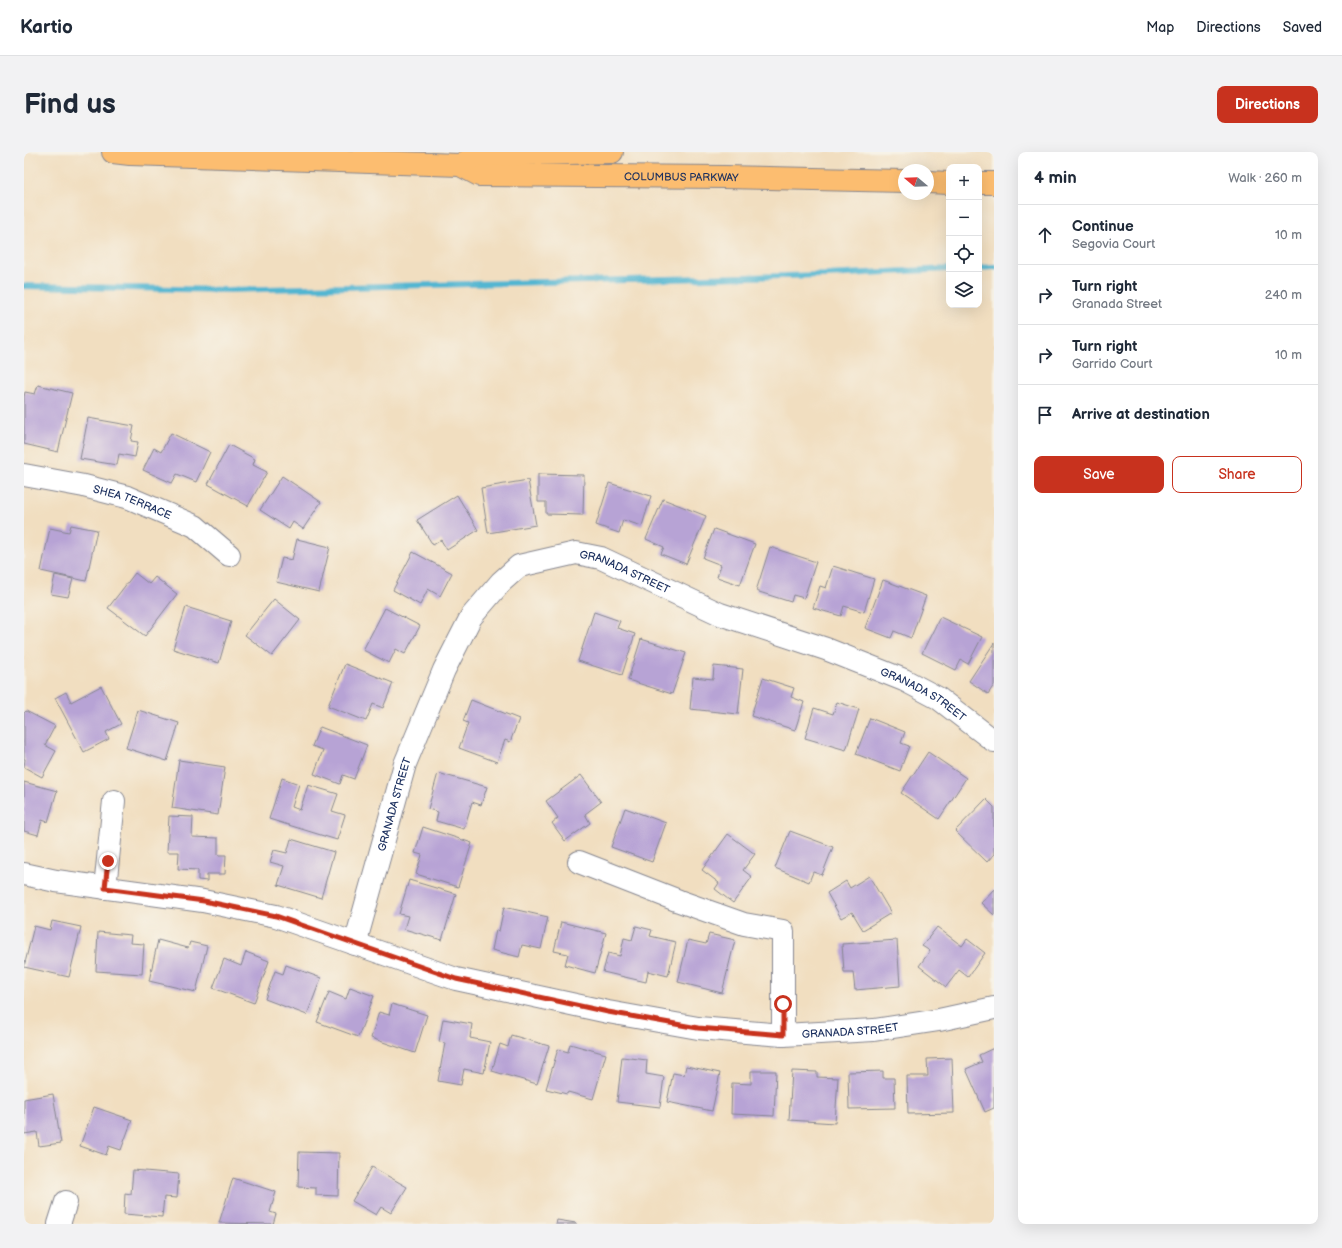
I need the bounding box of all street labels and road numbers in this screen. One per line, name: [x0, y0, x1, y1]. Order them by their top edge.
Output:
street label: COLUMBUS PARKWAY: [624, 170, 739, 184]
street label: SHEA TERRACE: [92, 483, 173, 522]
street label: GRANADA STREET: [578, 548, 672, 597]
street label: GRANADA STREET: [878, 665, 969, 724]
street label: GRANADA STREET: [375, 755, 414, 853]
street label: GRANADA STREET: [802, 1020, 900, 1041]

